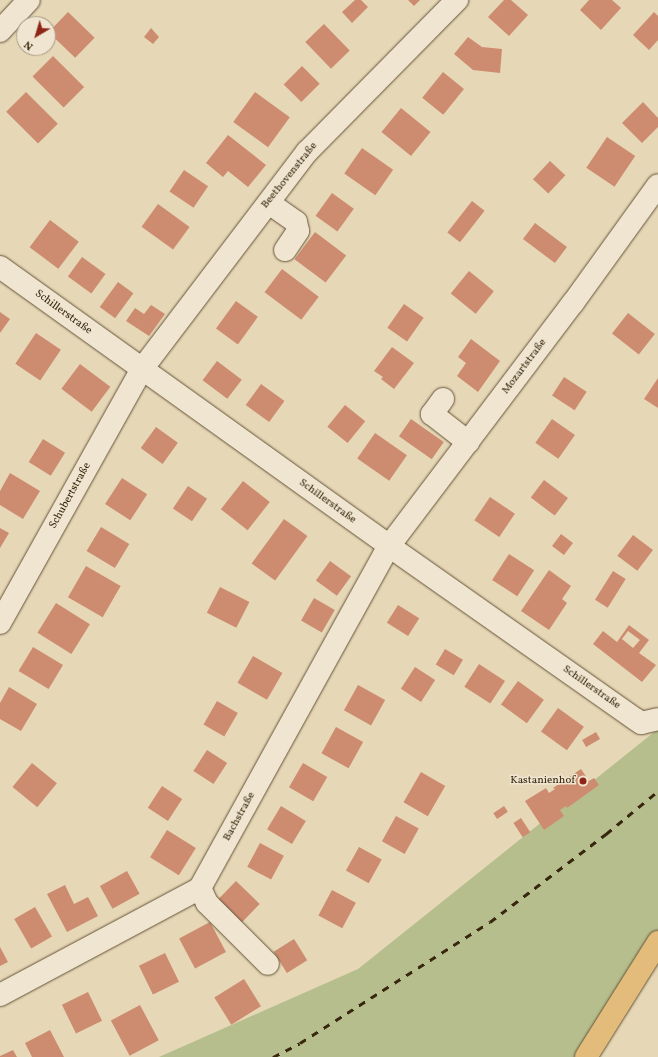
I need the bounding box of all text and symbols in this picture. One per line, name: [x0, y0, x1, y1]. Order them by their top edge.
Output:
north arrow: [16, 16, 56, 56]
text: N: [21, 37, 37, 53]
street label: Beethovenstraße: [259, 140, 321, 212]
street label: Schillerstraße: [32, 288, 94, 338]
street label: Mozartstraße: [500, 337, 550, 397]
street label: Schubertstraße: [47, 461, 95, 531]
street label: Schillerstraße: [296, 477, 358, 527]
street label: Schillerstraße: [560, 663, 622, 713]
place label: Kastanienhof: [510, 774, 575, 788]
marker: Kastanienhof: [578, 776, 588, 786]
street label: Bachstraße: [221, 790, 259, 844]

